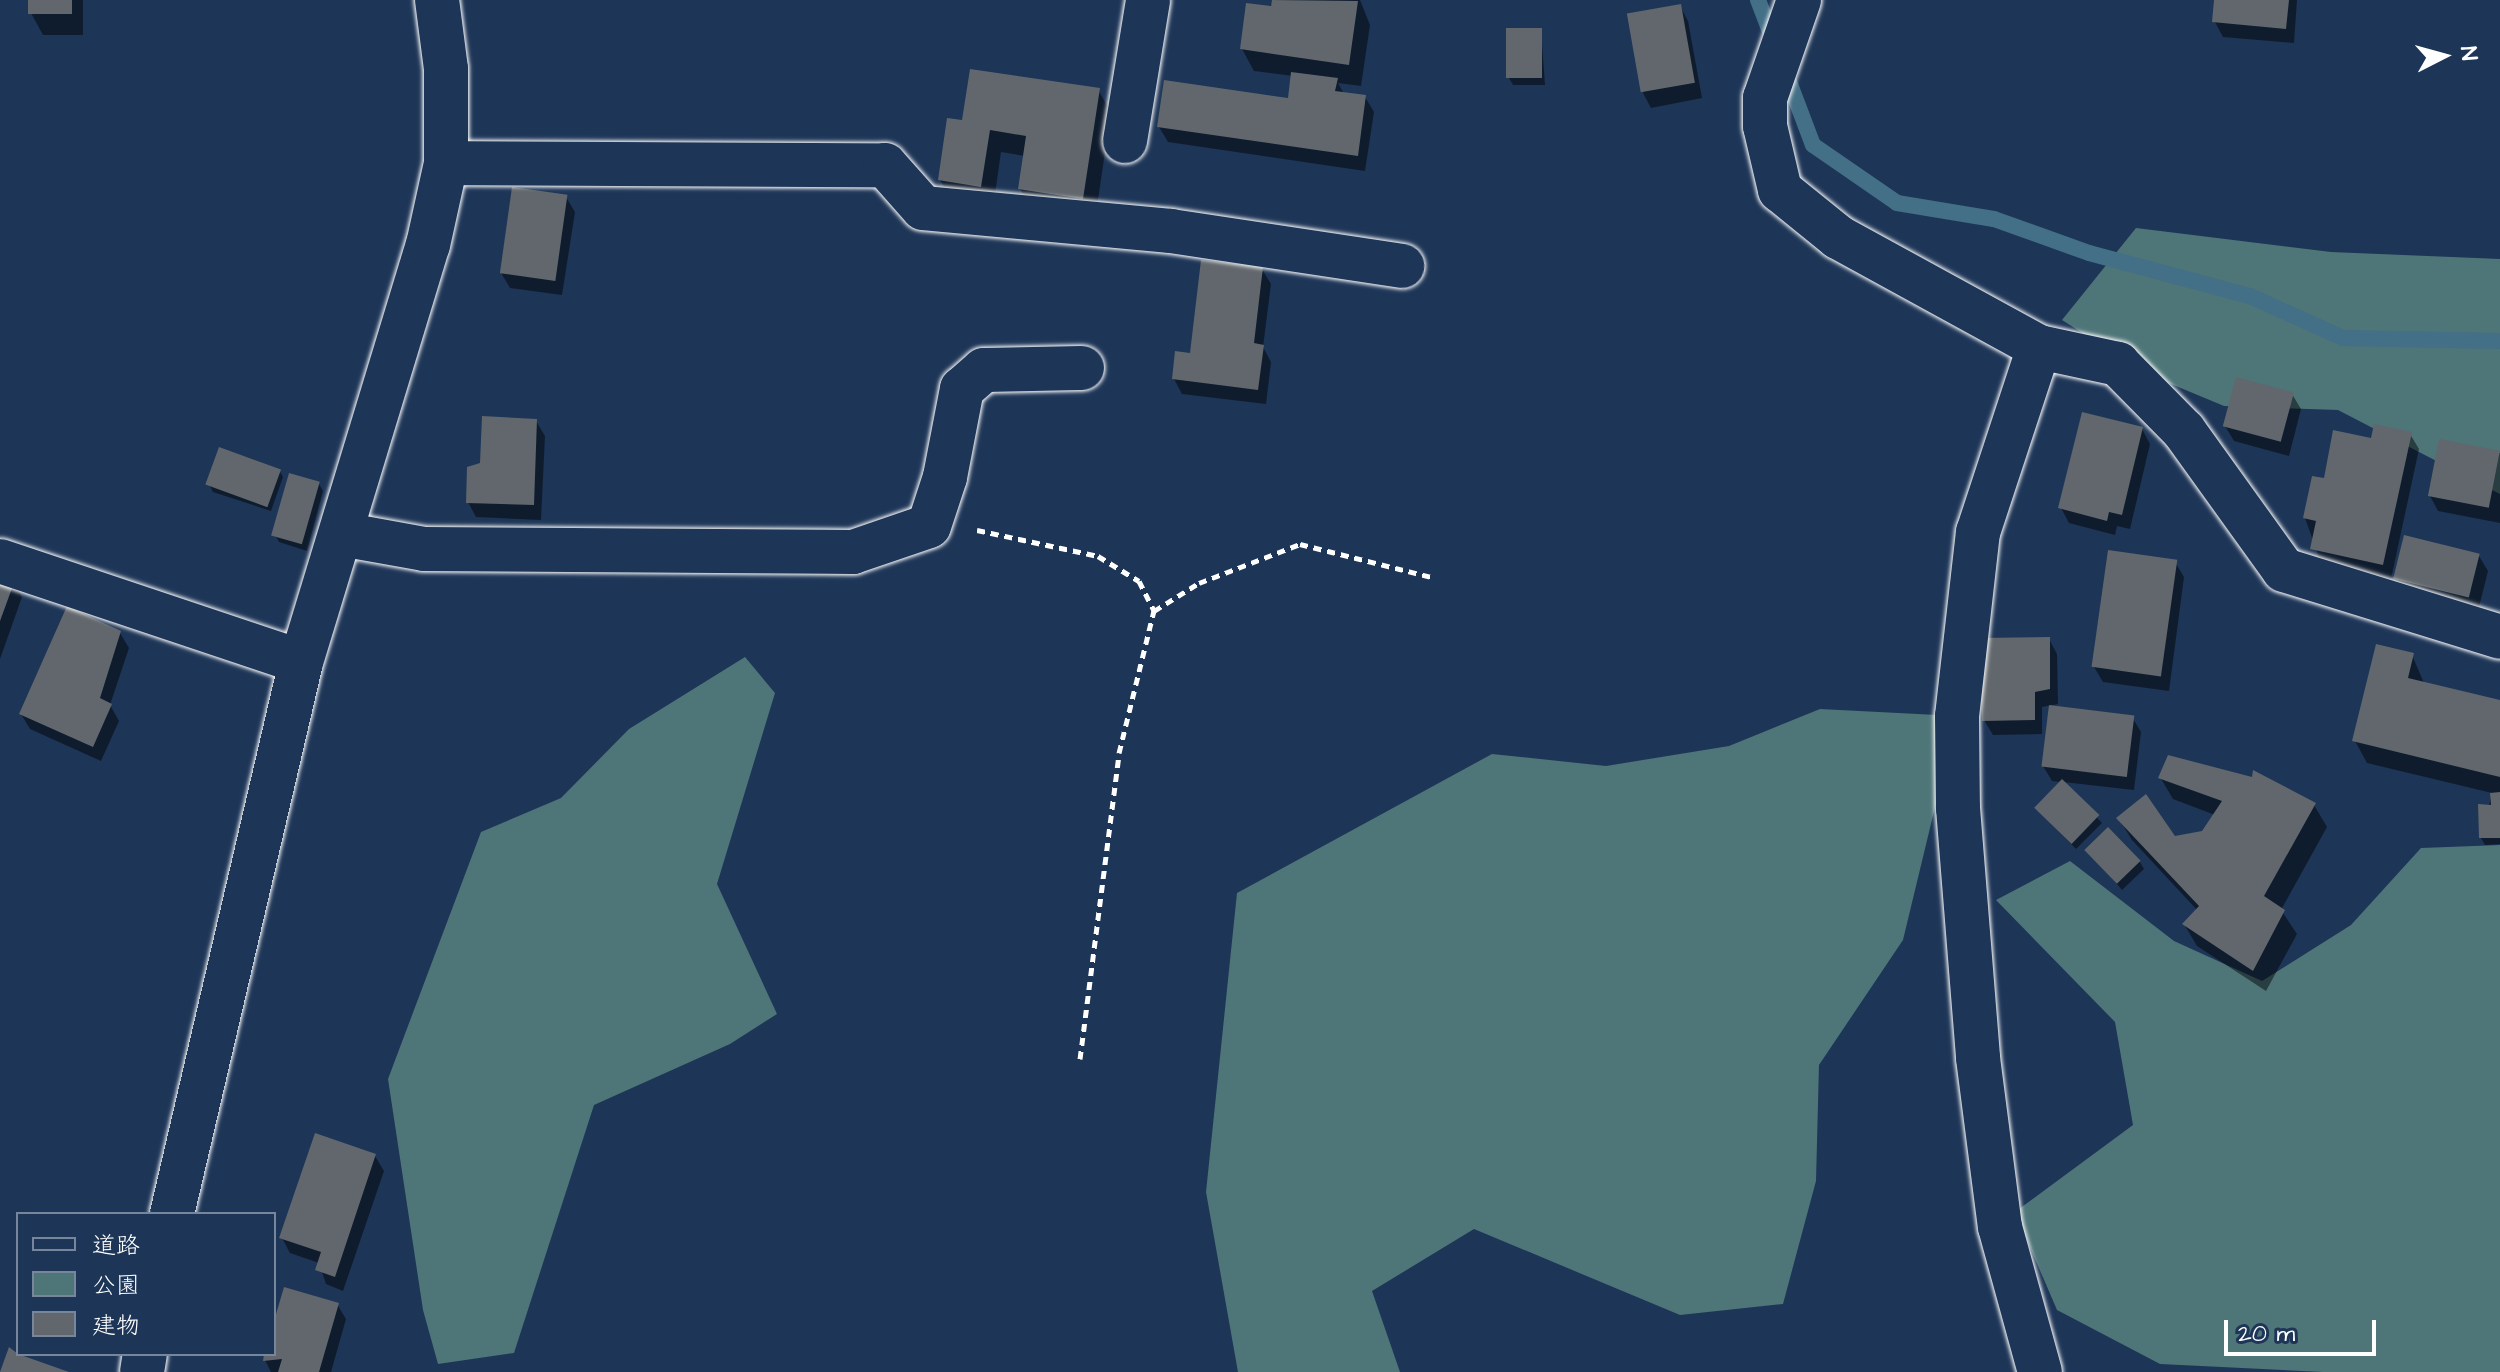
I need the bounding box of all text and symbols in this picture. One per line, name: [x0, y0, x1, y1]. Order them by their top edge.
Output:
north arrow: [2404, 16, 2484, 96]
text: N: [2452, 45, 2485, 62]
legend: [16, 1212, 276, 1356]
text: 道路: [92, 1229, 140, 1263]
text: 公園: [92, 1269, 140, 1303]
scale bar: [2228, 1304, 2380, 1354]
text: 建物: [92, 1309, 140, 1343]
text: 20 m: [2238, 1317, 2295, 1351]

